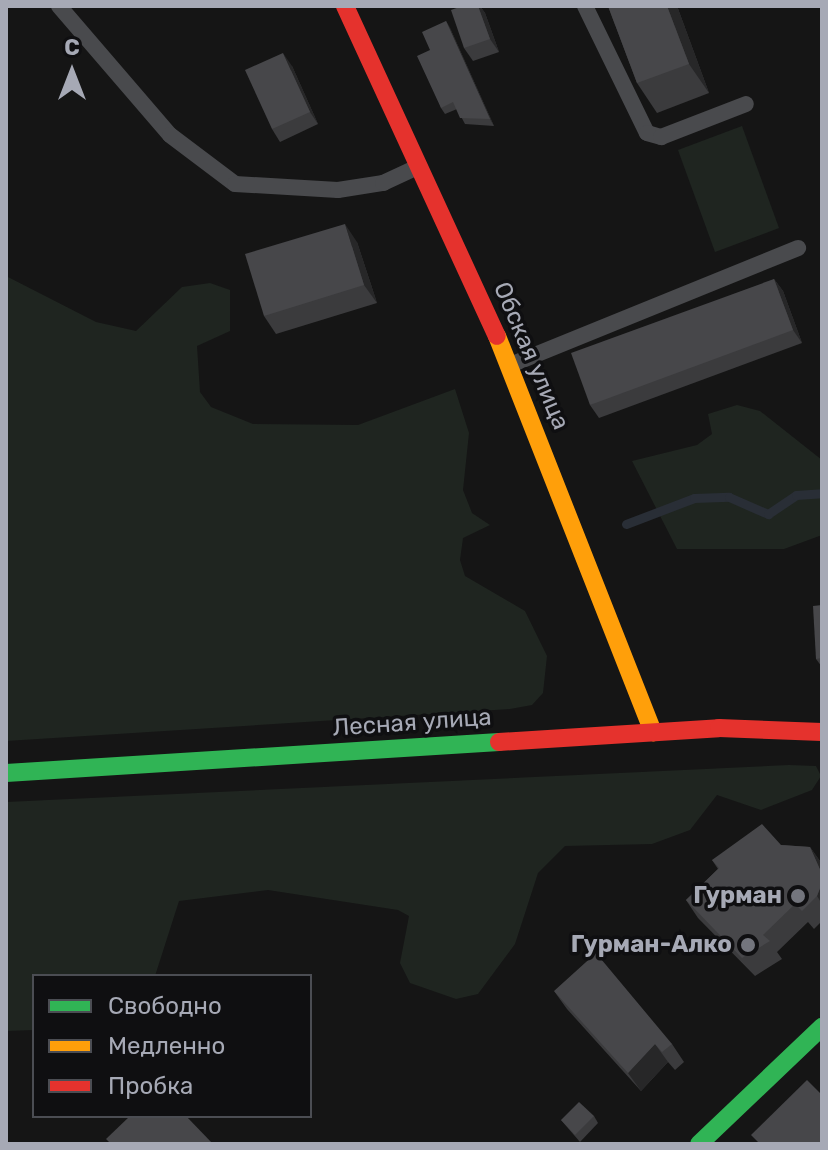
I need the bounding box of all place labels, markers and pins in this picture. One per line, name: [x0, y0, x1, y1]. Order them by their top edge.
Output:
place label: Гурман: [693, 882, 782, 910]
marker: Гурман: [789, 887, 807, 905]
place label: Гурман-Алко: [571, 931, 732, 959]
marker: Гурман-Алко: [739, 936, 757, 954]

